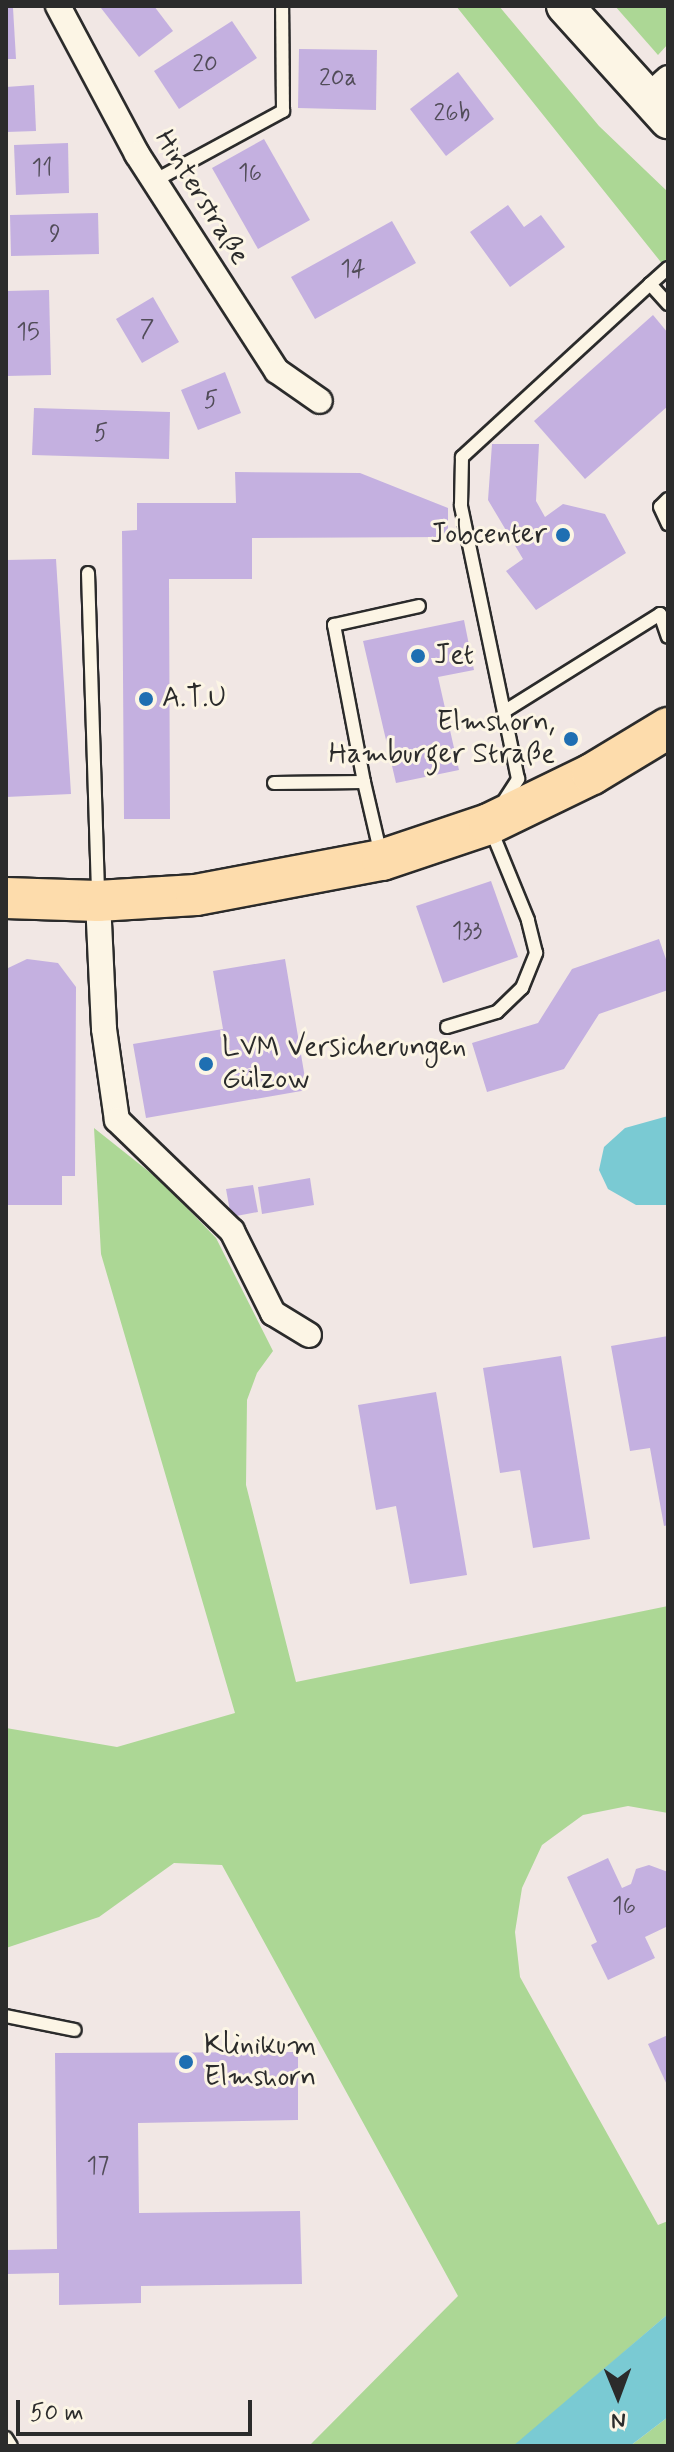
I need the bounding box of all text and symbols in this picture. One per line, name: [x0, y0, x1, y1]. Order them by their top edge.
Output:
house number: 20: [192, 51, 218, 79]
house number: 20a: [319, 65, 357, 93]
house number: 26b: [434, 100, 470, 128]
street label: Hinterstraße: [146, 124, 256, 272]
house number: 11: [31, 155, 53, 183]
house number: 16: [238, 160, 262, 188]
house number: 9: [49, 221, 61, 249]
house number: 14: [340, 256, 366, 284]
house number: 7: [140, 316, 154, 344]
house number: 15: [16, 319, 40, 347]
house number: 5: [204, 387, 218, 415]
house number: 5: [94, 420, 108, 448]
place label: Jobcenter: [430, 518, 547, 552]
marker: Jobcenter: [554, 526, 572, 544]
place label: Jet: [434, 639, 474, 673]
marker: Jet: [409, 647, 427, 665]
place label: A.T.U: [162, 682, 226, 716]
marker: A.T.U: [137, 690, 155, 708]
place label: Elmshorn, Hamburger Straße: [329, 706, 555, 772]
marker: Elmshorn, Hamburger Straße: [562, 730, 580, 748]
house number: 133: [452, 918, 482, 946]
place label: LVM Versicherungen Gülzow: [222, 1031, 466, 1097]
marker: LVM Versicherungen Gülzow: [197, 1055, 215, 1073]
house number: 16: [612, 1893, 636, 1921]
place label: Klinikum Elmshorn: [204, 2029, 317, 2095]
marker: Klinikum Elmshorn: [175, 2051, 197, 2073]
house number: 17: [87, 2153, 109, 2181]
north arrow: [578, 2356, 658, 2436]
scale bar: [20, 2384, 256, 2434]
text: 50 m: [30, 2398, 84, 2429]
text: N: [611, 2406, 626, 2434]

